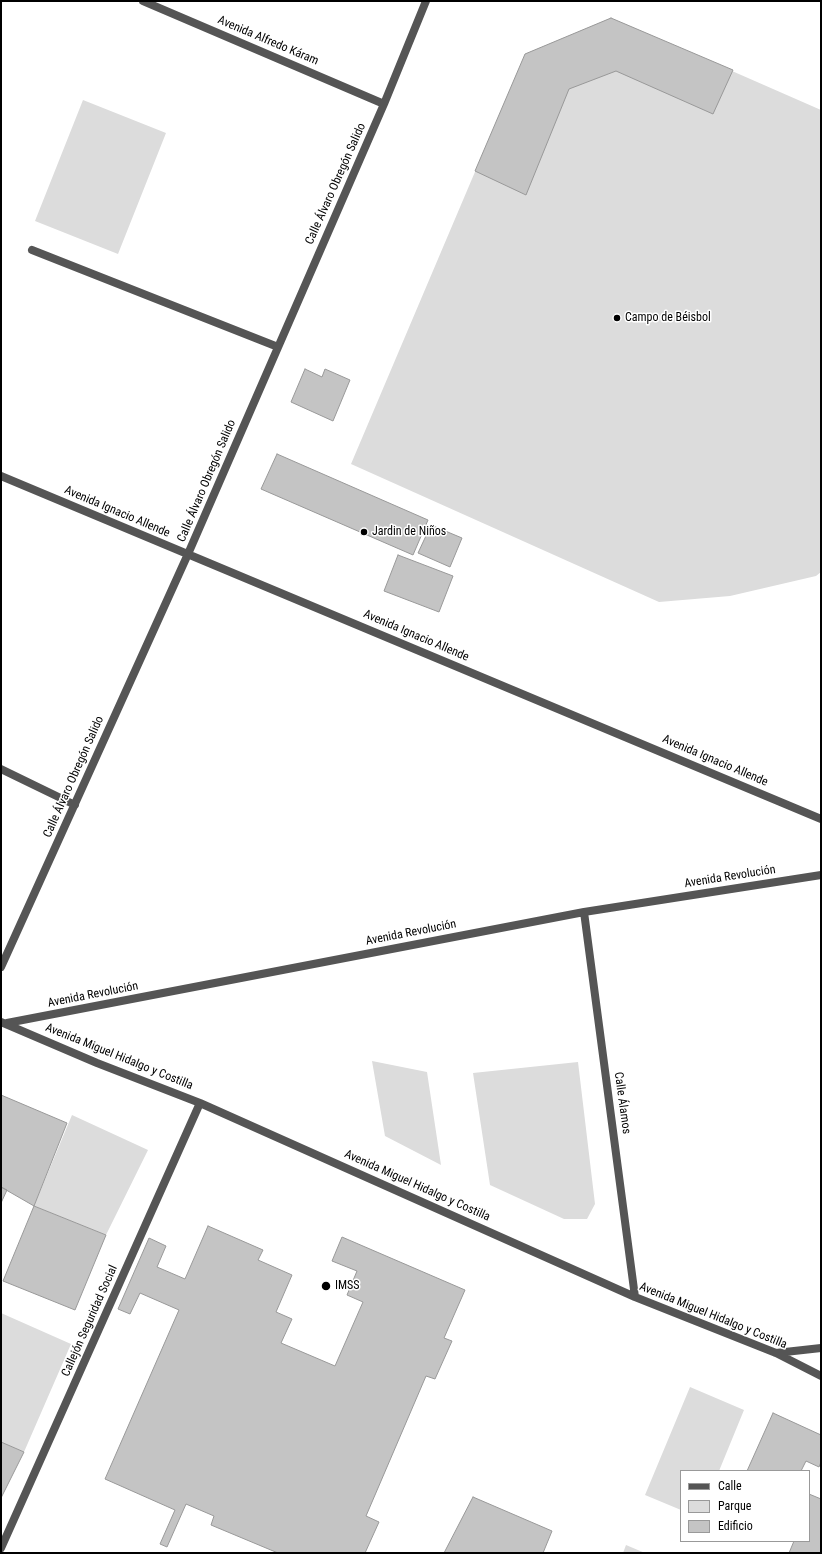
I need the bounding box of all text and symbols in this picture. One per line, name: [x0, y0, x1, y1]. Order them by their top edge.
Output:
street label: Avenida Alfredo Káram: [215, 13, 321, 69]
street label: Calle Álvaro Obregón Salido: [303, 121, 369, 247]
place label: Campo de Béisbol: [625, 311, 711, 325]
marker: Campo de Béisbol: [612, 313, 622, 323]
street label: Calle Álvaro Obregón Salido: [175, 418, 239, 544]
street label: Avenida Ignacio Allende: [62, 483, 172, 541]
place label: Jardin de Niños: [372, 525, 446, 539]
marker: Jardin de Niños: [359, 527, 369, 537]
street label: Avenida Ignacio Allende: [361, 607, 471, 665]
street label: Calle Álvaro Obregón Salido: [41, 714, 107, 840]
street label: Avenida Ignacio Allende: [660, 732, 770, 790]
street label: Avenida Revolución: [683, 863, 777, 891]
street label: Avenida Revolución: [364, 917, 458, 949]
street label: Avenida Revolución: [46, 979, 140, 1011]
street label: Avenida Miguel Hidalgo y Costilla: [43, 1021, 195, 1093]
street label: Calle Álamos: [611, 1071, 633, 1135]
street label: Avenida Miguel Hidalgo y Costilla: [342, 1147, 492, 1225]
street label: Callejón Seguridad Social: [59, 1263, 121, 1379]
place label: IMSS: [335, 1279, 360, 1293]
marker: IMSS: [320, 1280, 332, 1292]
street label: Avenida Miguel Hidalgo y Costilla: [637, 1280, 789, 1352]
legend: [680, 1470, 810, 1542]
text: Calle: [718, 1479, 742, 1493]
text: Parque: [718, 1499, 751, 1513]
text: Edificio: [718, 1519, 753, 1533]

